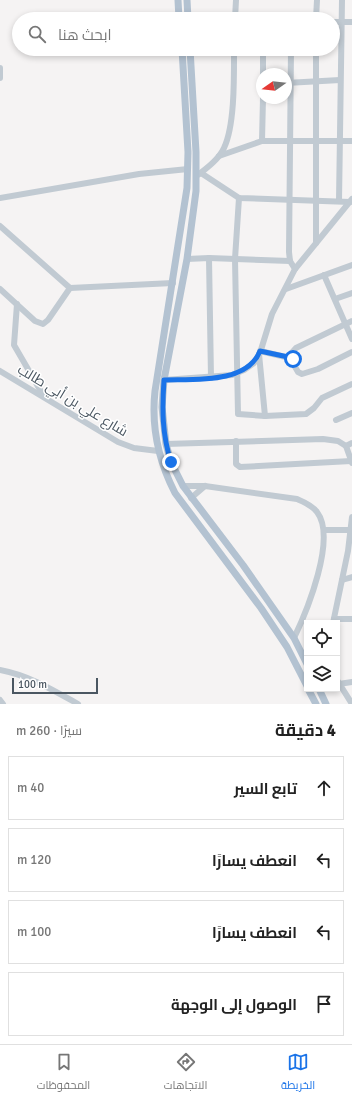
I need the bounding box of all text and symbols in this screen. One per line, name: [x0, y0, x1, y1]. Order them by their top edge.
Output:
search box: [12, 12, 340, 56]
icon: search: [26, 23, 48, 45]
text: ابحث هنا: [58, 26, 111, 44]
north arrow: [256, 68, 292, 104]
route start: [284, 350, 302, 368]
street label: شارع علي بن أبي طالب: [13, 360, 132, 443]
route end: [162, 453, 180, 471]
map controls: [304, 620, 340, 692]
button: locate: [304, 620, 340, 656]
button: layers: [304, 656, 340, 692]
scale bar: [12, 676, 98, 695]
text: 100 m: [18, 678, 47, 691]
text: 4 دقيقة: [275, 720, 336, 741]
text: سيرًا · 260 m: [16, 723, 82, 739]
icon: ahead: [313, 777, 335, 799]
text: 40 m: [17, 780, 44, 796]
text: تابع السير: [234, 780, 297, 798]
icon: left: [313, 849, 335, 871]
text: 120 m: [17, 852, 51, 868]
text: انعطف يسارًا: [212, 852, 297, 870]
icon: left: [313, 921, 335, 943]
text: 100 m: [17, 924, 51, 940]
text: انعطف يسارًا: [212, 924, 297, 942]
icon: arrive: [313, 993, 335, 1015]
text: الوصول إلى الوجهة: [171, 996, 297, 1014]
tab: المحفوظات: [37, 1051, 90, 1095]
tab: الاتجاهات: [164, 1051, 207, 1095]
tab: الخريطة: [281, 1051, 315, 1095]

